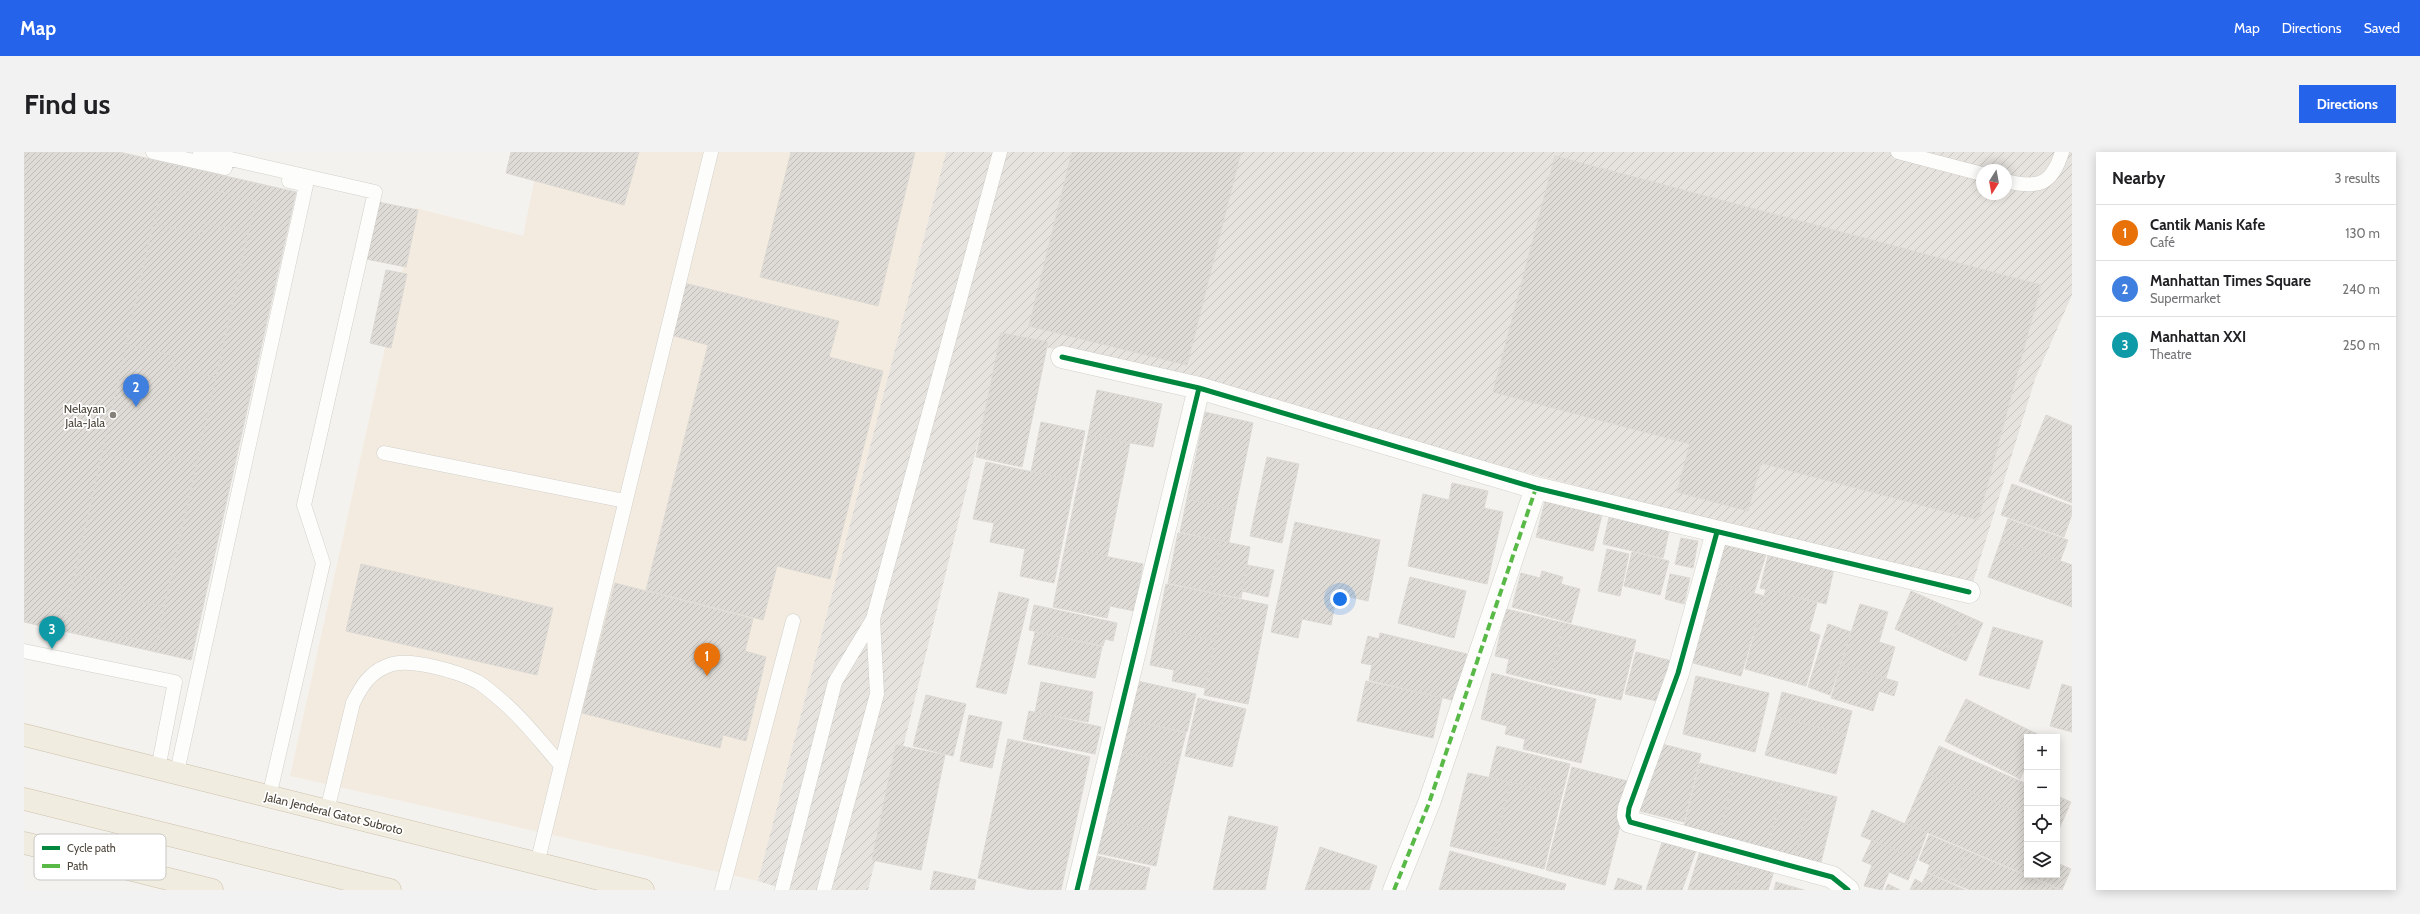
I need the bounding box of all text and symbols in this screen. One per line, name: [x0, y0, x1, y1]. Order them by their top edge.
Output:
text: Map: [20, 17, 56, 40]
text: Map: [2234, 19, 2260, 37]
text: Directions: [2282, 19, 2342, 37]
text: Saved: [2364, 19, 2400, 37]
button: Directions: [2299, 85, 2396, 123]
text: Find us: [24, 87, 110, 121]
north arrow: [1976, 164, 2012, 200]
text: Nearby: [2112, 168, 2165, 188]
text: 3 results: [2334, 170, 2380, 186]
text: Cantik Manis Kafe: [2150, 216, 2265, 234]
text: 1: [2123, 225, 2127, 241]
text: 130 m: [2345, 225, 2380, 241]
text: Café: [2150, 234, 2175, 250]
text: Manhattan Times Square: [2150, 272, 2311, 290]
text: 2: [2122, 281, 2128, 297]
text: 240 m: [2342, 281, 2380, 297]
text: Supermarket: [2150, 290, 2221, 306]
text: Manhattan XXI: [2150, 328, 2246, 346]
text: 3: [2121, 337, 2129, 353]
text: 250 m: [2343, 337, 2380, 353]
text: Theatre: [2150, 346, 2192, 362]
pin: 2: [123, 374, 149, 407]
place label: Nelayan Jala-Jala: [64, 401, 105, 430]
marker: Nelayan Jala-Jala: [108, 410, 118, 420]
your location: [1330, 589, 1350, 609]
pin: 3: [39, 616, 65, 649]
pin: 1: [694, 643, 720, 676]
map controls: [2024, 734, 2060, 878]
button: +: [2024, 734, 2060, 770]
button: −: [2024, 770, 2060, 806]
street label: Jalan Jenderal Gatot Subroto: [262, 788, 405, 838]
button: locate: [2024, 806, 2060, 842]
legend: [34, 834, 166, 880]
text: Cycle path: [67, 841, 116, 855]
button: layers: [2024, 842, 2060, 878]
text: Path: [67, 859, 88, 873]

